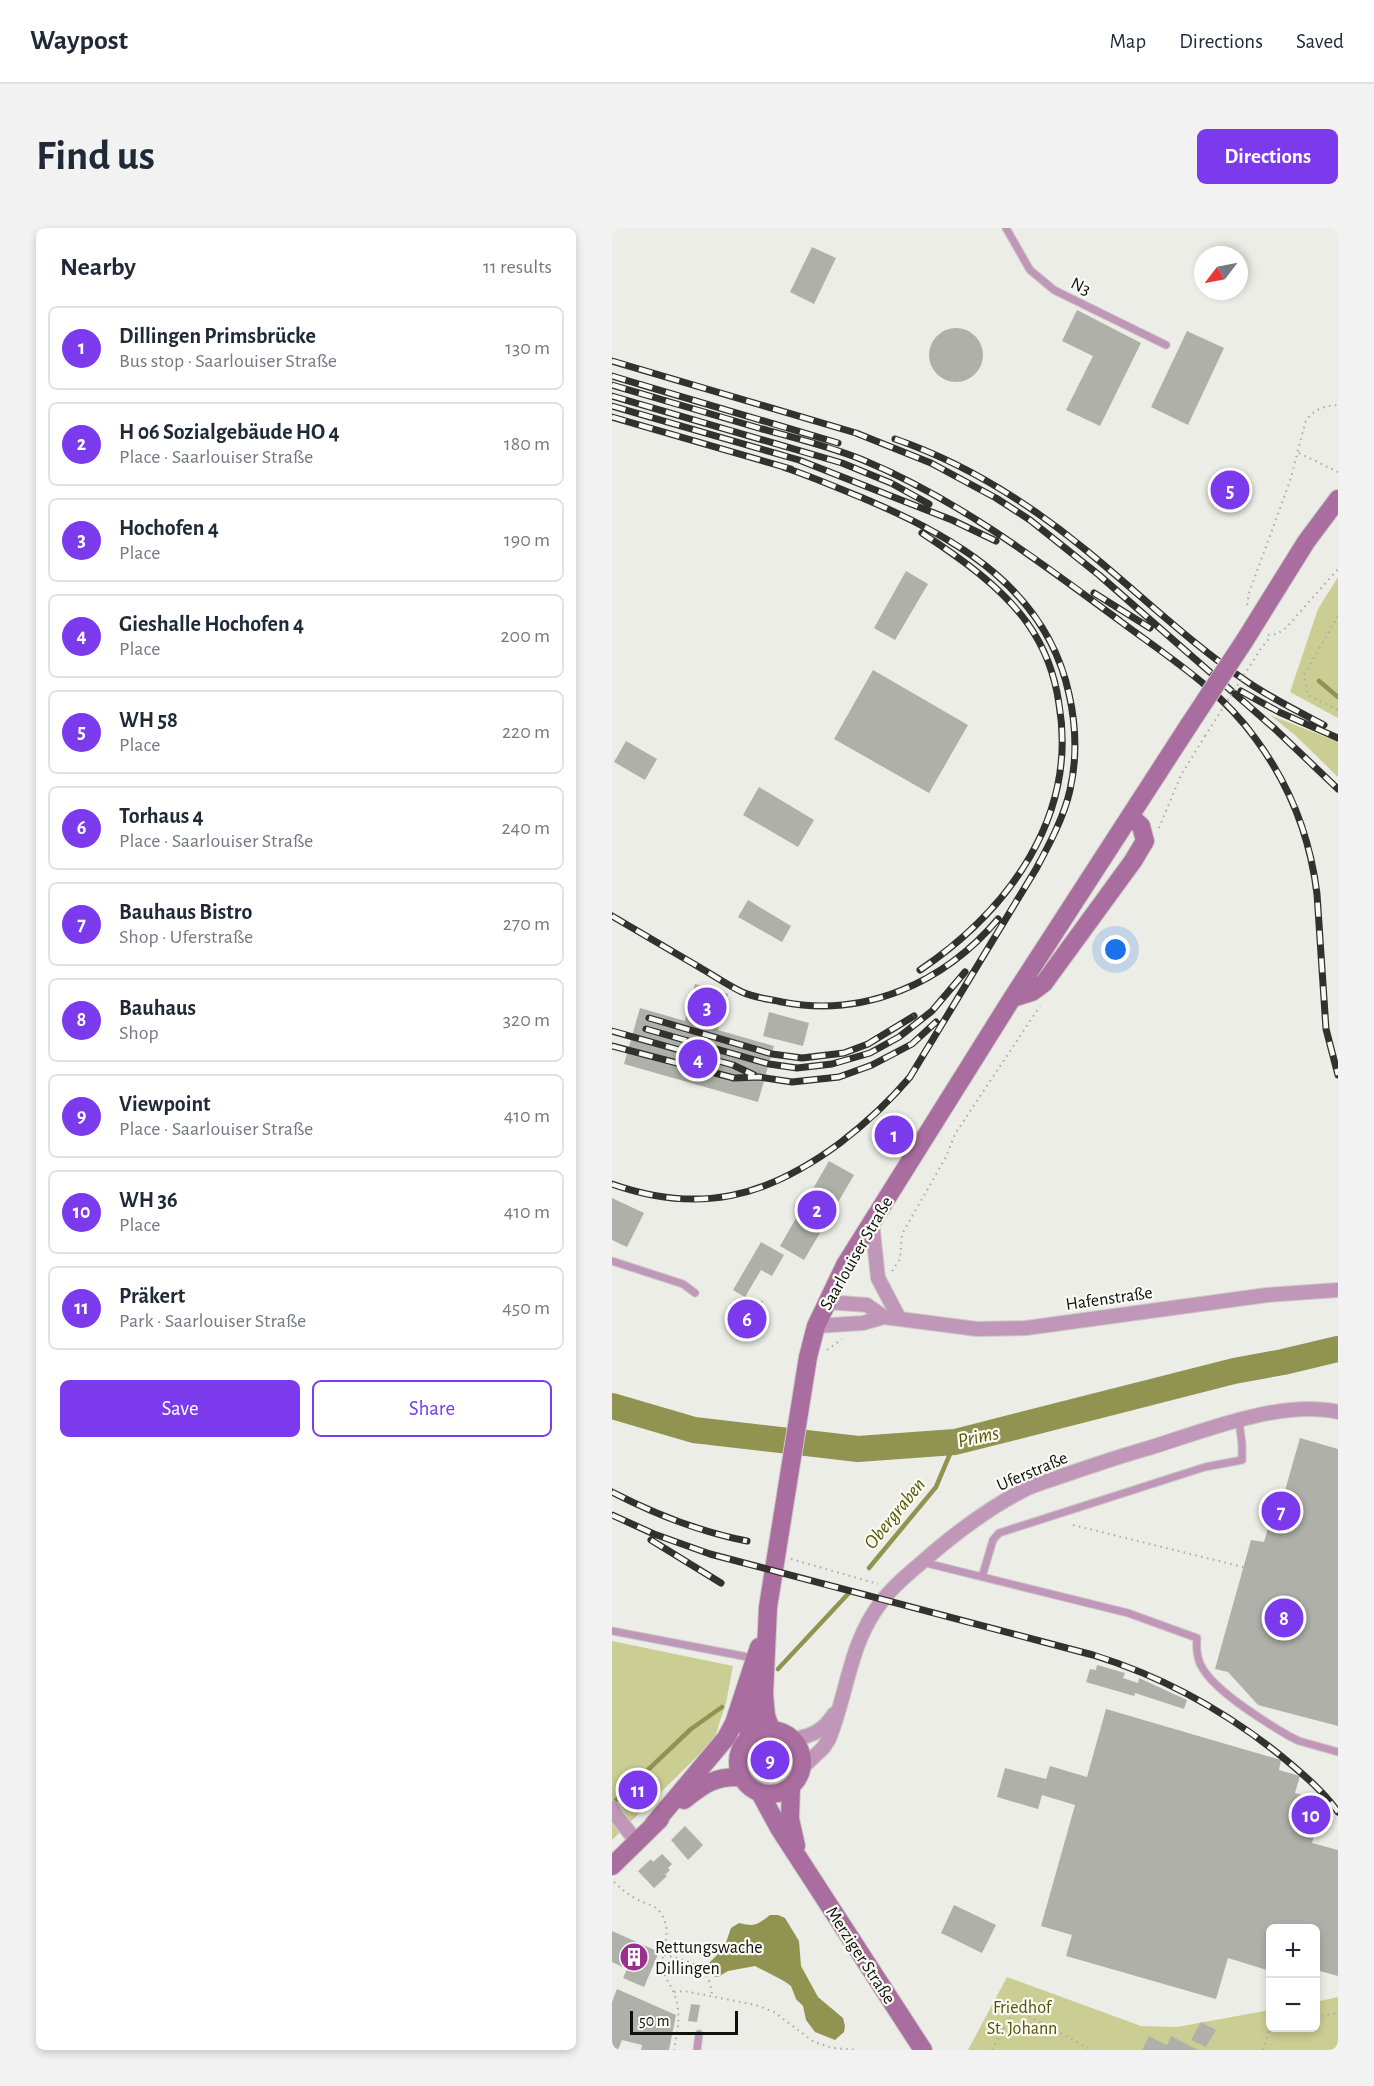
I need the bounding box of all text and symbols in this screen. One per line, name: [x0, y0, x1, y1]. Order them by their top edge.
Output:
text: Waypost: [30, 27, 128, 55]
text: Map: [1110, 31, 1146, 52]
text: Directions: [1179, 31, 1263, 52]
text: Saved: [1296, 31, 1344, 52]
button: Directions: [1197, 129, 1338, 184]
text: Find us: [36, 135, 155, 177]
north arrow: [1194, 246, 1248, 300]
text: Nearby: [60, 254, 136, 280]
text: 11 results: [483, 257, 552, 277]
street label: N3: [1068, 274, 1093, 299]
text: Dillingen Primsbrücke: [119, 325, 316, 347]
text: 1: [78, 338, 85, 358]
text: 130 m: [505, 338, 550, 358]
text: Bus stop · Saarlouiser Straße: [119, 351, 337, 371]
text: H 06 Sozialgebäude HO 4: [119, 421, 340, 443]
text: 2: [77, 434, 86, 454]
text: 180 m: [504, 434, 550, 454]
text: Place · Saarlouiser Straße: [119, 447, 313, 467]
pin: 5: [1210, 468, 1250, 512]
text: Hochofen 4: [119, 517, 219, 539]
text: 3: [77, 530, 86, 550]
text: 190 m: [504, 530, 550, 550]
text: Place: [119, 543, 160, 563]
text: Gieshalle Hochofen 4: [119, 613, 304, 635]
text: 4: [76, 626, 87, 646]
text: 200 m: [500, 626, 550, 646]
text: Place: [119, 639, 160, 659]
text: WH 58: [119, 709, 178, 731]
text: 5: [77, 722, 86, 742]
text: 220 m: [502, 722, 550, 742]
text: Place: [119, 735, 160, 755]
text: Torhaus 4: [119, 805, 204, 827]
text: 6: [77, 818, 86, 838]
text: 240 m: [501, 818, 550, 838]
text: Place · Saarlouiser Straße: [119, 831, 313, 851]
text: Bauhaus Bistro: [119, 901, 252, 923]
text: 7: [77, 914, 86, 934]
text: 270 m: [503, 914, 550, 934]
text: Shop · Uferstraße: [119, 927, 253, 947]
your location: [1101, 935, 1130, 964]
pin: 3: [688, 984, 727, 1030]
text: Bauhaus: [119, 997, 196, 1019]
text: 8: [77, 1010, 86, 1030]
text: 320 m: [503, 1010, 550, 1030]
text: Shop: [119, 1023, 159, 1043]
pin: 4: [678, 1036, 718, 1082]
text: Viewpoint: [119, 1093, 210, 1115]
text: 9: [77, 1106, 86, 1126]
text: 410 m: [504, 1106, 550, 1126]
pin: 1: [874, 1112, 914, 1158]
text: Place · Saarlouiser Straße: [119, 1119, 313, 1139]
pin: 2: [798, 1188, 836, 1232]
text: WH 36: [119, 1189, 178, 1211]
street label: Saarlouiser Straße: [817, 1194, 897, 1313]
text: 10: [73, 1202, 90, 1222]
text: 410 m: [504, 1202, 550, 1222]
text: Place: [119, 1215, 160, 1235]
street label: Hafenstraße: [1065, 1284, 1154, 1314]
text: Präkert: [119, 1285, 185, 1307]
pin: 6: [728, 1296, 766, 1342]
text: 11: [74, 1298, 89, 1318]
text: 450 m: [502, 1298, 550, 1318]
text: Park · Saarlouiser Straße: [119, 1311, 306, 1331]
button: Save: [60, 1380, 300, 1437]
button: Share: [312, 1380, 552, 1437]
water label: Prims: [956, 1423, 1001, 1451]
street label: Uferstraße: [994, 1449, 1070, 1495]
water label: Obergraben: [860, 1474, 929, 1553]
pin: 7: [1262, 1488, 1300, 1534]
pin: 8: [1264, 1596, 1304, 1640]
pin: 9: [750, 1738, 790, 1783]
pin: 11: [618, 1768, 658, 1812]
pin: 10: [1292, 1792, 1330, 1838]
street label: Merziger Straße: [822, 1904, 898, 2007]
map controls: [1266, 1924, 1320, 2032]
button: +: [1266, 1924, 1320, 1978]
place label: Rettungswache Dillingen: [655, 1939, 763, 1978]
building icon: Rettungswache Dillingen: [618, 1941, 650, 1973]
button: −: [1266, 1978, 1320, 2032]
park label: Friedhof St. Johann: [987, 1999, 1057, 2038]
scale bar: [630, 2008, 738, 2036]
text: 50 m: [639, 2013, 670, 2029]

